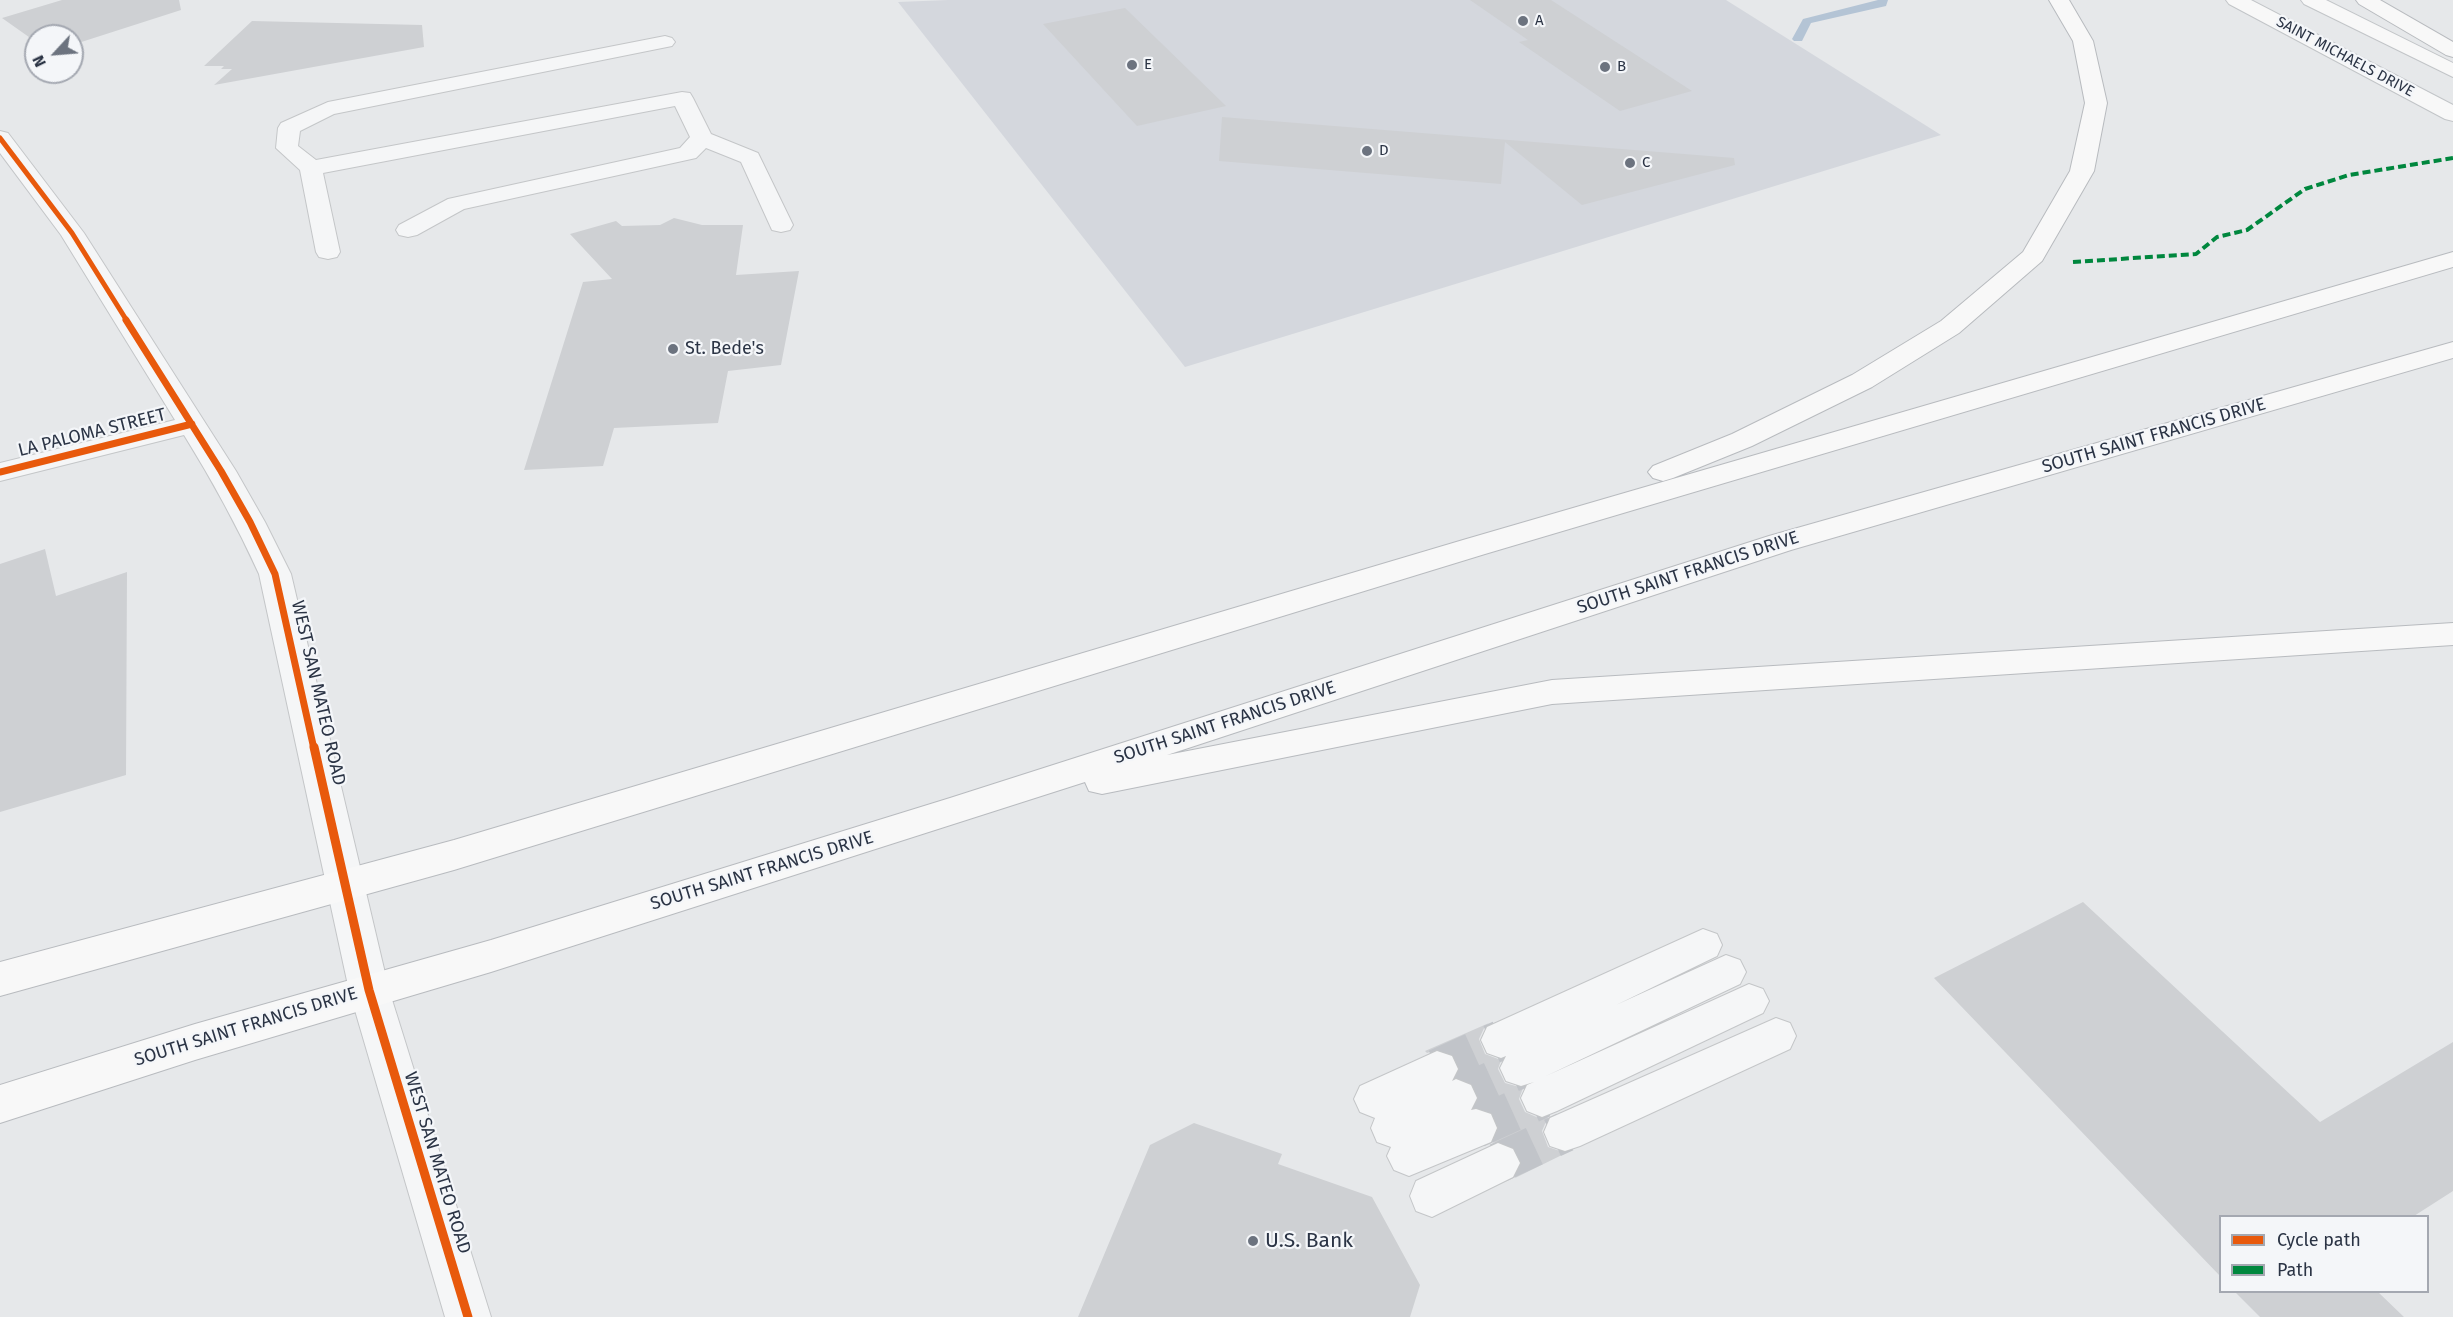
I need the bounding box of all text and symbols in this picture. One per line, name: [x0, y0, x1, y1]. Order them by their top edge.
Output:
place label: A: [1535, 12, 1544, 30]
street label: SAINT MICHAELS DRIVE: [2273, 13, 2417, 101]
marker: A: [1516, 14, 1530, 28]
north arrow: [24, 24, 84, 84]
text: N: [28, 52, 50, 70]
place label: E: [1144, 56, 1152, 74]
marker: E: [1125, 58, 1139, 72]
place label: B: [1617, 58, 1626, 76]
marker: B: [1598, 60, 1612, 74]
place label: D: [1379, 142, 1389, 160]
marker: D: [1360, 144, 1374, 158]
place label: C: [1642, 154, 1650, 172]
marker: C: [1623, 156, 1637, 170]
place label: St. Bede's: [685, 338, 764, 360]
marker: St. Bede's: [666, 342, 680, 356]
street label: SOUTH SAINT FRANCIS DRIVE: [2040, 394, 2268, 478]
street label: LA PALOMA STREET: [16, 404, 168, 462]
street label: SOUTH SAINT FRANCIS DRIVE: [1574, 527, 1802, 619]
street label: WEST SAN MATEO ROAD: [286, 598, 350, 788]
street label: SOUTH SAINT FRANCIS DRIVE: [1111, 677, 1339, 769]
street label: SOUTH SAINT FRANCIS DRIVE: [648, 827, 876, 915]
street label: SOUTH SAINT FRANCIS DRIVE: [132, 983, 360, 1071]
street label: WEST SAN MATEO ROAD: [399, 1069, 475, 1257]
legend: [2219, 1215, 2429, 1293]
place label: U.S. Bank: [1265, 1228, 1353, 1254]
text: Cycle path: [2277, 1229, 2361, 1251]
marker: U.S. Bank: [1246, 1234, 1260, 1248]
text: Path: [2277, 1259, 2313, 1281]

